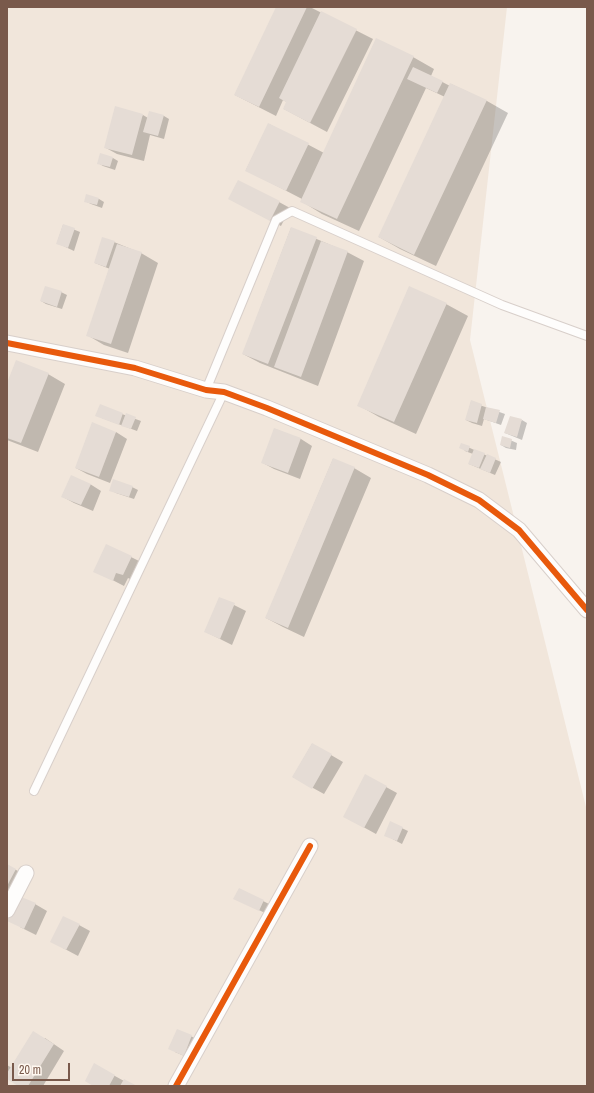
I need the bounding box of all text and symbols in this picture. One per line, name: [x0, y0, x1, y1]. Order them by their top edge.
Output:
scale bar: [14, 1055, 72, 1081]
text: 20 m: [19, 1062, 41, 1078]

